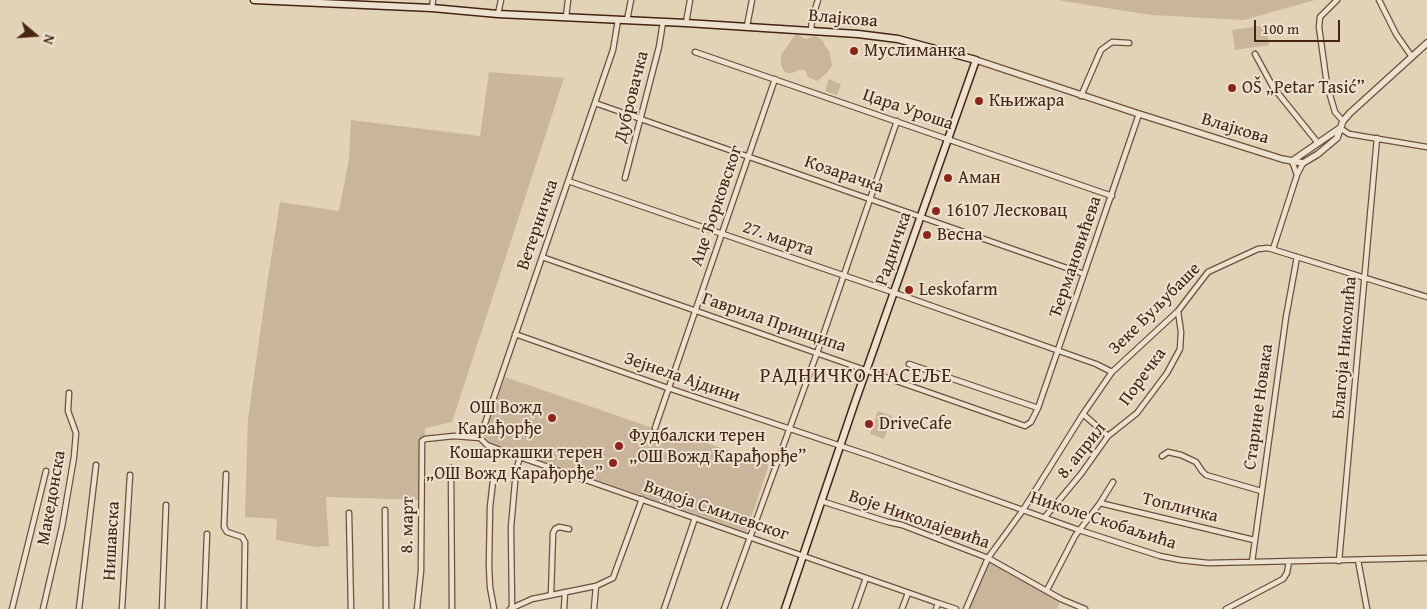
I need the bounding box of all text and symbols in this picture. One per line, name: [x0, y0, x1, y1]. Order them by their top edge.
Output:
street label: Влајкова: [807, 5, 879, 33]
north arrow: [10, 10, 60, 60]
scale bar: [1257, 10, 1343, 42]
text: 100 m: [1262, 18, 1299, 39]
text: N: [38, 32, 60, 47]
place label: Муслиманка: [864, 40, 966, 62]
marker: Муслиманка: [848, 45, 860, 57]
street label: Дубровачка: [610, 49, 654, 145]
place label: OŠ „Petar Tasić”: [1242, 77, 1365, 99]
marker: OŠ „Petar Tasić”: [1226, 82, 1238, 94]
street label: Цара Уроша: [860, 84, 956, 136]
place label: Књижара: [989, 90, 1064, 112]
marker: Књижара: [973, 95, 985, 107]
street label: Влајкова: [1199, 109, 1271, 149]
street label: Аце Ђорковског: [686, 143, 748, 269]
street label: Козарачка: [801, 151, 887, 199]
place label: Аман: [958, 167, 1001, 189]
marker: Аман: [942, 172, 954, 184]
street label: Ветерничка: [512, 177, 564, 273]
street label: Ђермановићева: [1045, 194, 1107, 320]
place label: 16107 Лесковац: [946, 200, 1067, 222]
marker: 16107 Лесковац: [930, 205, 942, 217]
street label: Радничка: [871, 209, 917, 289]
street label: 27. марта: [739, 217, 817, 261]
place label: Весна: [937, 224, 983, 246]
marker: Весна: [921, 229, 933, 241]
street label: Зеке Буљубаше: [1105, 259, 1205, 359]
street label: Благоја Николића: [1328, 276, 1362, 420]
place label: Leskofarm: [919, 279, 998, 301]
marker: Leskofarm: [903, 284, 915, 296]
street label: Гаврила Принципа: [699, 288, 849, 358]
street label: Старине Новака: [1239, 343, 1279, 471]
street label: Поречка: [1115, 344, 1171, 410]
street label: Зејнела Ајдини: [621, 348, 743, 408]
district label: РАДНИЧКО НАСЕЉЕ: [758, 365, 954, 389]
place label: ОШ Вожд Карађорђе: [458, 397, 542, 439]
marker: ОШ Вожд Карађорђе: [546, 412, 558, 424]
place label: DriveCafe: [879, 413, 952, 435]
marker: DriveCafe: [863, 418, 875, 430]
street label: 8. април: [1053, 419, 1111, 483]
place label: Фудбалски терен „ОШ Вожд Карађорђе”: [629, 425, 806, 468]
marker: Фудбалски терен „ОШ Вожд Карађорђе”: [613, 440, 625, 452]
place label: Кошаркашки терен „ОШ Вожд Карађорђе”: [426, 442, 603, 484]
street label: Македонска: [33, 449, 71, 547]
marker: Кошаркашки терен „ОШ Вожд Карађорђе”: [607, 457, 619, 469]
street label: Видоја Смилевског: [641, 476, 791, 546]
street label: Воје Николајевића: [846, 486, 992, 554]
street label: Николе Скобаљића: [1027, 487, 1179, 555]
street label: Топличка: [1140, 488, 1220, 528]
street label: 8. март: [397, 496, 419, 554]
street label: Нишавска: [99, 501, 125, 581]

